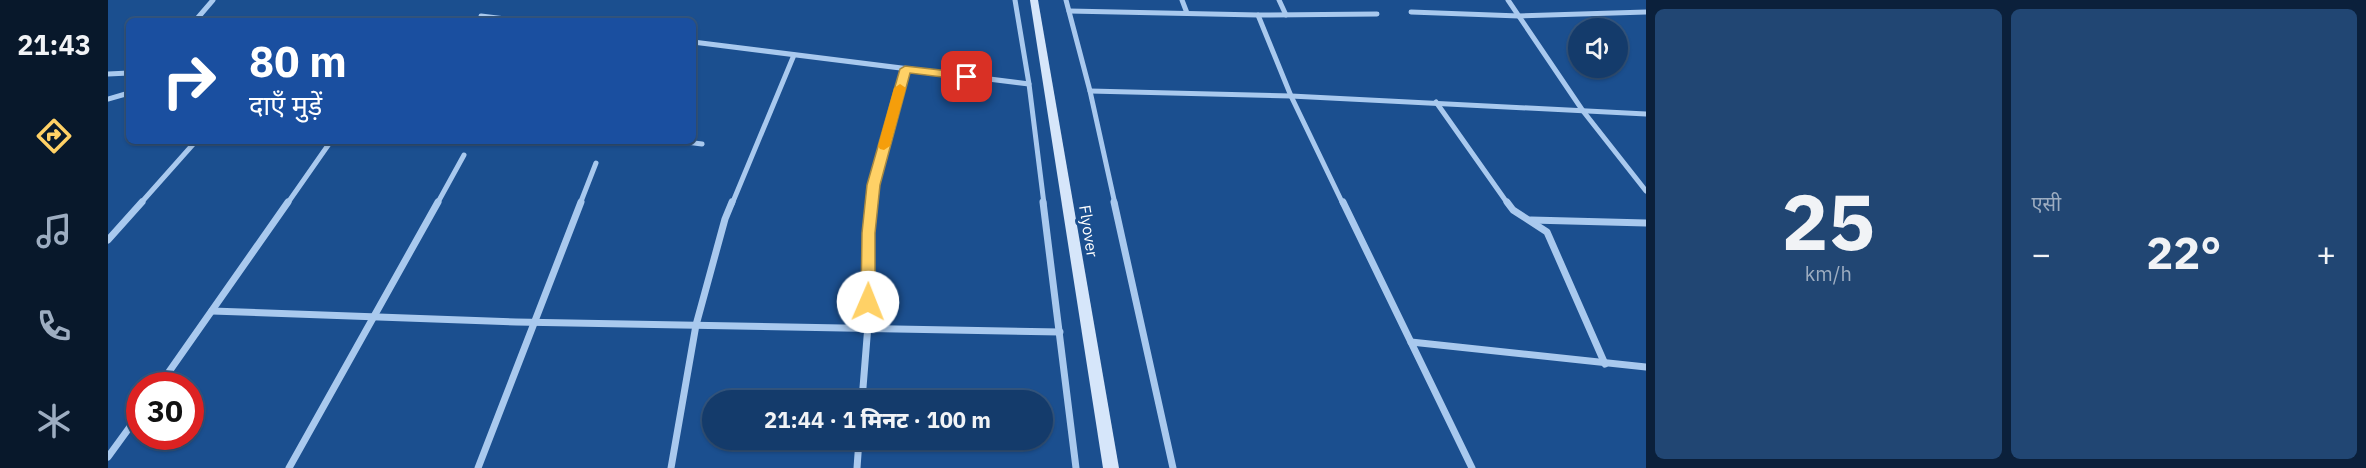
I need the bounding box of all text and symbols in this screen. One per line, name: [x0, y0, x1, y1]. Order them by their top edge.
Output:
map controls: [1568, 18, 1628, 78]
button: sound: [1568, 18, 1628, 78]
text: 21:43: [17, 27, 91, 62]
text: 80 m: [249, 34, 347, 89]
icon: right: [150, 42, 228, 120]
pin: [941, 51, 992, 102]
icon: arrive: [950, 60, 983, 93]
text: दाएँ मुड़ें: [249, 87, 322, 122]
icon: directions: [33, 115, 75, 157]
text: 25: [1781, 170, 1875, 271]
text: एसी: [2032, 190, 2061, 217]
street label: Flyover: [1075, 204, 1103, 259]
icon: music: [33, 210, 75, 252]
text: 22°: [2146, 223, 2221, 281]
text: −: [2032, 232, 2051, 275]
text: +: [2316, 232, 2336, 275]
text: km/h: [1805, 260, 1852, 287]
position arrow: [836, 270, 900, 334]
icon: phone: [33, 305, 75, 347]
speed limit sign: 30: [126, 372, 204, 450]
icon: climate: [33, 400, 75, 442]
text: 21:44 · 1 मिनट · 100 m: [764, 405, 991, 434]

